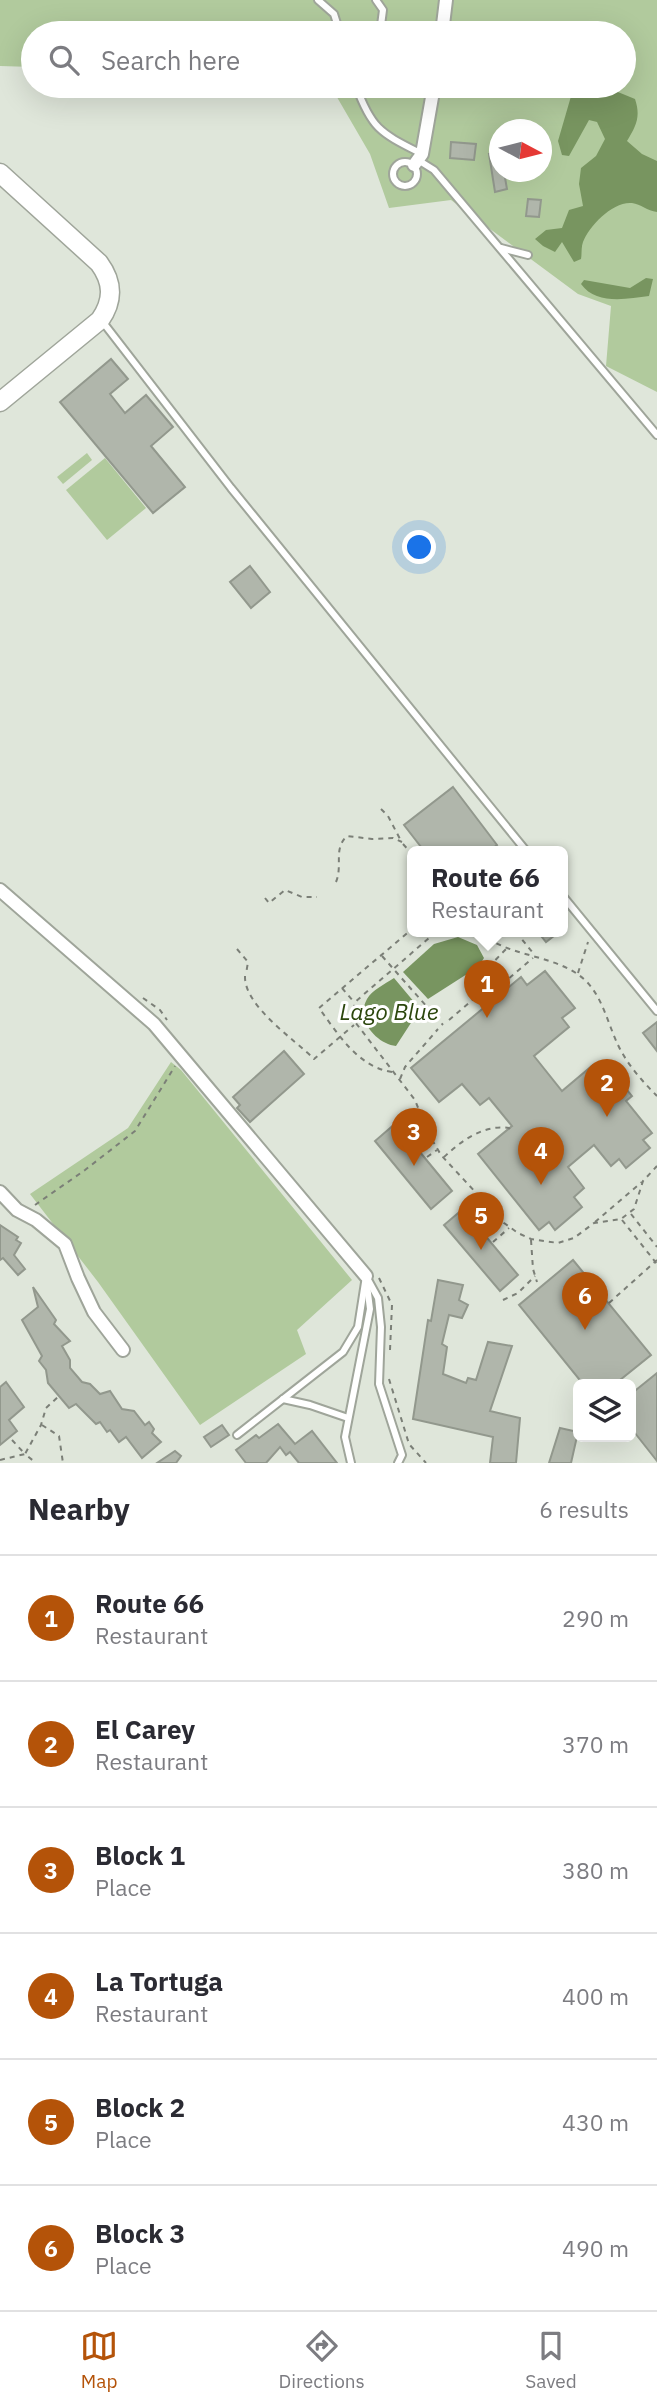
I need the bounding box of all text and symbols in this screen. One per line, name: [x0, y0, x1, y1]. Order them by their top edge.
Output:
search box: [21, 21, 636, 98]
icon: search: [45, 41, 83, 79]
text: Search here: [101, 43, 240, 77]
north arrow: [489, 119, 552, 182]
your location: [402, 530, 436, 564]
popup: [407, 846, 568, 937]
text: Route 66: [431, 860, 540, 894]
text: Restaurant: [431, 894, 544, 924]
pin: 1: [464, 960, 510, 1018]
water label: Lago Blue: [339, 996, 439, 1026]
pin: 2: [584, 1059, 630, 1117]
pin: 3: [391, 1108, 437, 1166]
pin: 4: [518, 1127, 564, 1185]
pin: 5: [458, 1192, 504, 1250]
pin: 6: [562, 1272, 608, 1330]
map controls: [573, 1379, 636, 1442]
button: layers: [573, 1379, 636, 1442]
text: Nearby: [28, 1489, 130, 1528]
text: 6 results: [539, 1494, 629, 1524]
text: Route 66: [95, 1586, 204, 1620]
text: 1: [44, 1603, 58, 1633]
text: 290 m: [562, 1603, 629, 1633]
text: Restaurant: [95, 1620, 208, 1650]
text: El Carey: [95, 1712, 195, 1746]
text: 2: [44, 1729, 58, 1759]
text: 370 m: [562, 1729, 629, 1759]
text: Restaurant: [95, 1746, 208, 1776]
text: Block 1: [95, 1838, 185, 1872]
text: 3: [44, 1855, 58, 1885]
text: 380 m: [562, 1855, 629, 1885]
text: Place: [95, 1872, 152, 1902]
text: La Tortuga: [95, 1964, 223, 1998]
text: 4: [44, 1981, 58, 2011]
text: 400 m: [562, 1981, 629, 2011]
text: Restaurant: [95, 1998, 208, 2028]
text: Block 2: [95, 2090, 185, 2124]
text: 5: [44, 2107, 58, 2137]
text: 430 m: [562, 2107, 629, 2137]
text: Place: [95, 2124, 152, 2154]
text: Block 3: [95, 2216, 185, 2250]
text: 6: [44, 2233, 58, 2263]
text: 490 m: [562, 2233, 629, 2263]
text: Place: [95, 2250, 152, 2280]
tab: Map: [80, 2327, 118, 2393]
tab: Directions: [278, 2327, 365, 2393]
tab: Saved: [525, 2327, 577, 2393]

